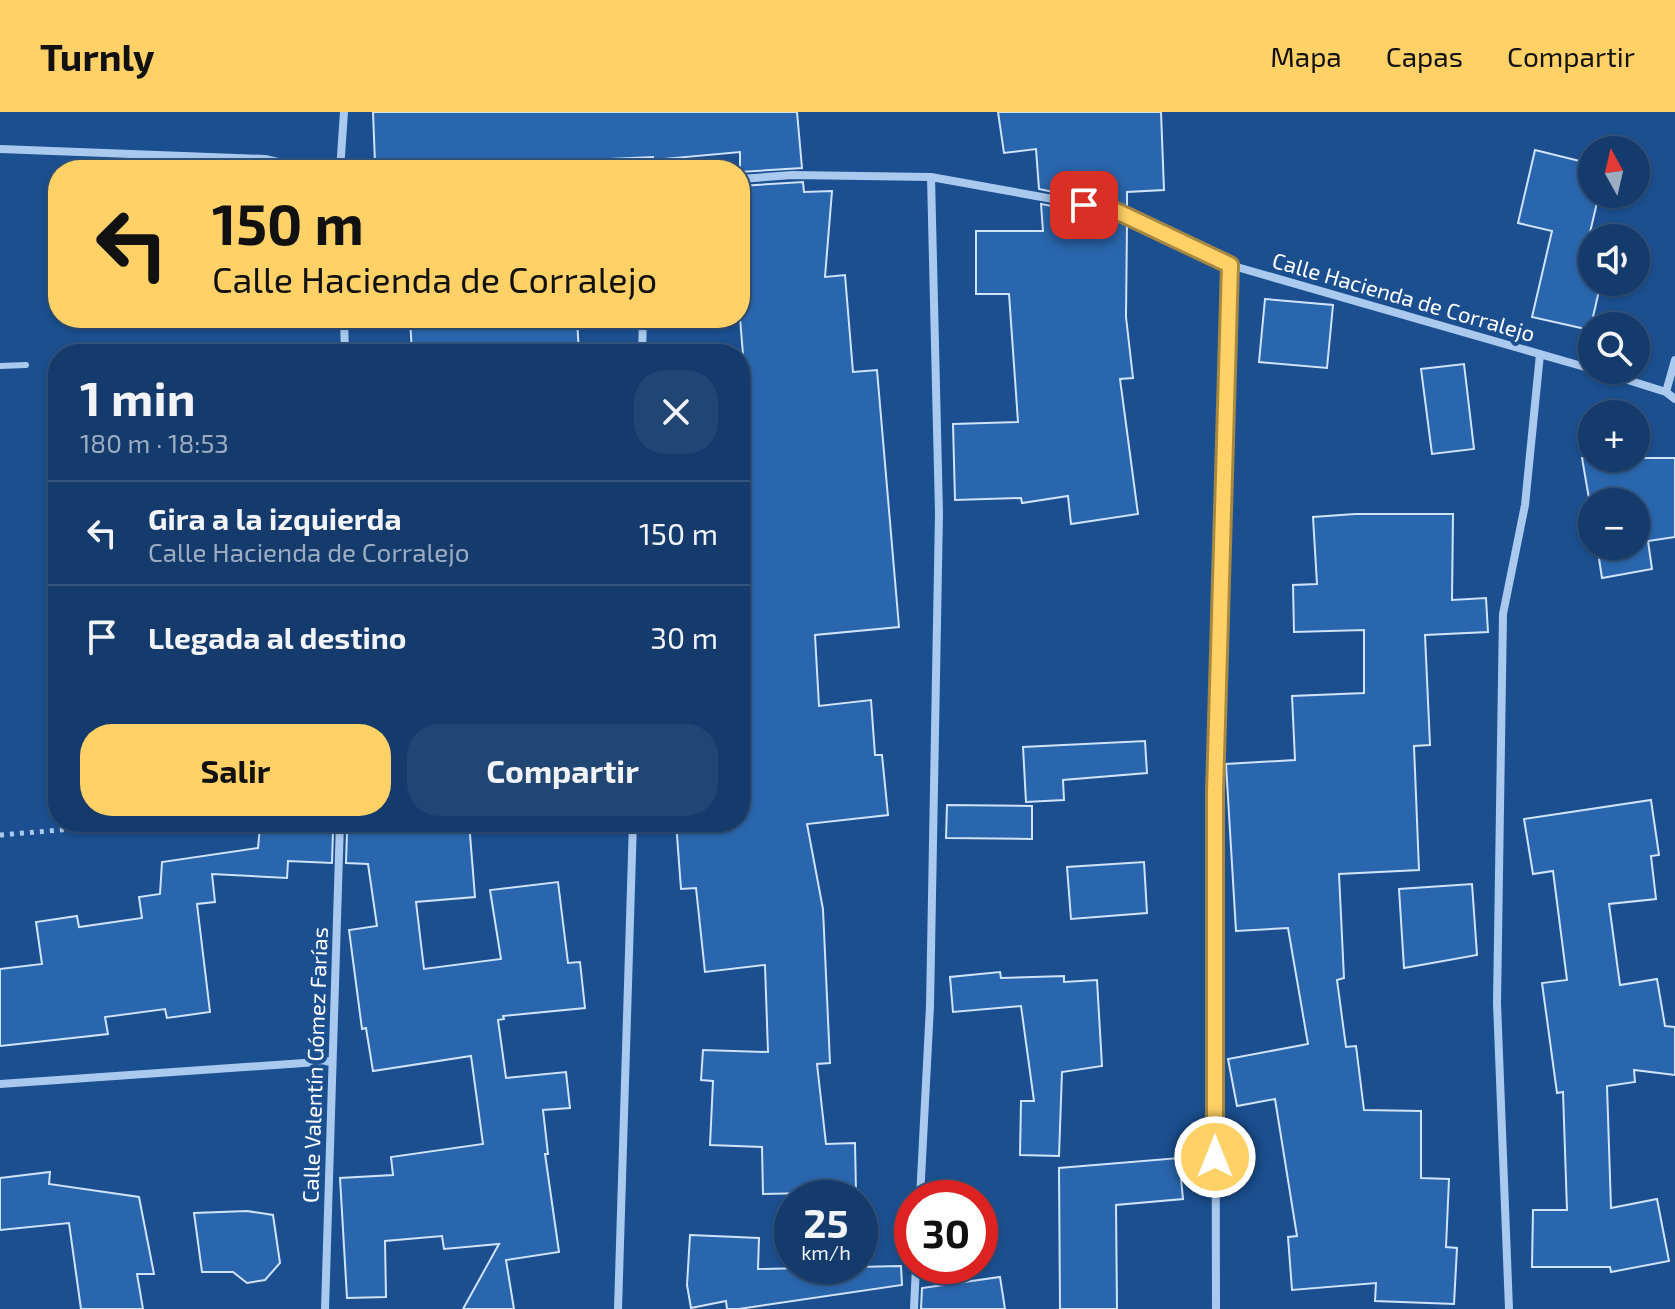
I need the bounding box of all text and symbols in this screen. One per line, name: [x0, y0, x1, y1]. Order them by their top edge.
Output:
text: Turnly: [40, 33, 155, 79]
text: Mapa: [1270, 39, 1342, 73]
text: Capas: [1386, 39, 1463, 73]
text: Compartir: [1507, 39, 1635, 73]
north arrow: [1578, 136, 1650, 208]
map controls: [1578, 136, 1650, 560]
pin: [1050, 171, 1118, 239]
icon: arrive: [1062, 183, 1106, 227]
text: 150 m: [212, 189, 364, 256]
icon: left: [80, 192, 184, 296]
button: sound: [1578, 224, 1650, 296]
street label: Calle Hacienda de Corralejo: [1269, 246, 1538, 347]
text: Calle Hacienda de Corralejo: [212, 257, 657, 300]
button: search: [1578, 312, 1650, 384]
text: 1 min: [80, 368, 196, 426]
button: close: [634, 370, 718, 454]
button: +: [1578, 400, 1650, 472]
text: 180 m · 18:53: [80, 427, 229, 458]
button: −: [1578, 488, 1650, 560]
text: Gira a la izquierda: [148, 500, 402, 536]
icon: left: [80, 511, 124, 555]
text: 150 m: [639, 515, 718, 551]
text: Calle Hacienda de Corralejo: [148, 536, 469, 567]
icon: arrive: [80, 615, 124, 659]
text: Llegada al destino: [148, 619, 407, 655]
text: 30 m: [650, 619, 718, 655]
button: Salir: [80, 724, 391, 816]
button: Compartir: [407, 724, 718, 816]
street label: Calle Valentín Gómez Farías: [296, 927, 332, 1203]
position arrow: [1173, 1115, 1257, 1199]
speed limit sign: 30: [894, 1180, 998, 1284]
text: 25: [803, 1198, 849, 1246]
text: km/h: [801, 1240, 851, 1264]

